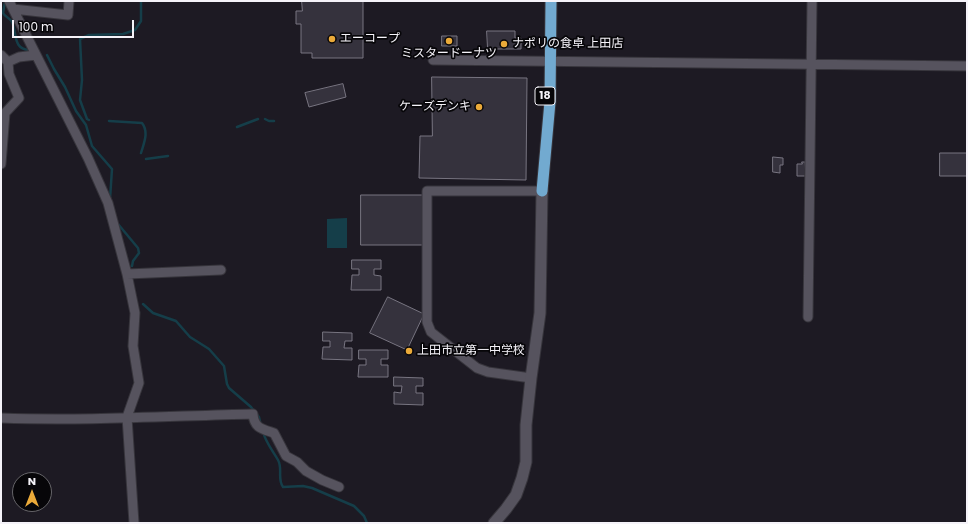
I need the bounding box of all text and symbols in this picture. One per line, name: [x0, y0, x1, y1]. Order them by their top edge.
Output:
scale bar: [14, 12, 136, 38]
text: 100 m: [19, 18, 53, 35]
place label: エーコープ: [340, 32, 400, 46]
marker: エーコープ: [327, 34, 337, 44]
marker: ミスタードーナツ: [444, 36, 454, 46]
place label: ナポリの食卓 上田店: [512, 37, 623, 51]
marker: ナポリの食卓 上田店: [499, 39, 509, 49]
place label: ミスタードーナツ: [401, 47, 497, 61]
road number: 18: [535, 87, 555, 105]
place label: ケーズデンキ: [399, 100, 471, 114]
marker: ケーズデンキ: [474, 102, 484, 112]
place label: 上田市立第一中学校: [417, 344, 525, 358]
marker: 上田市立第一中学校: [404, 346, 414, 356]
north arrow: [12, 472, 52, 512]
text: N: [28, 473, 36, 489]

